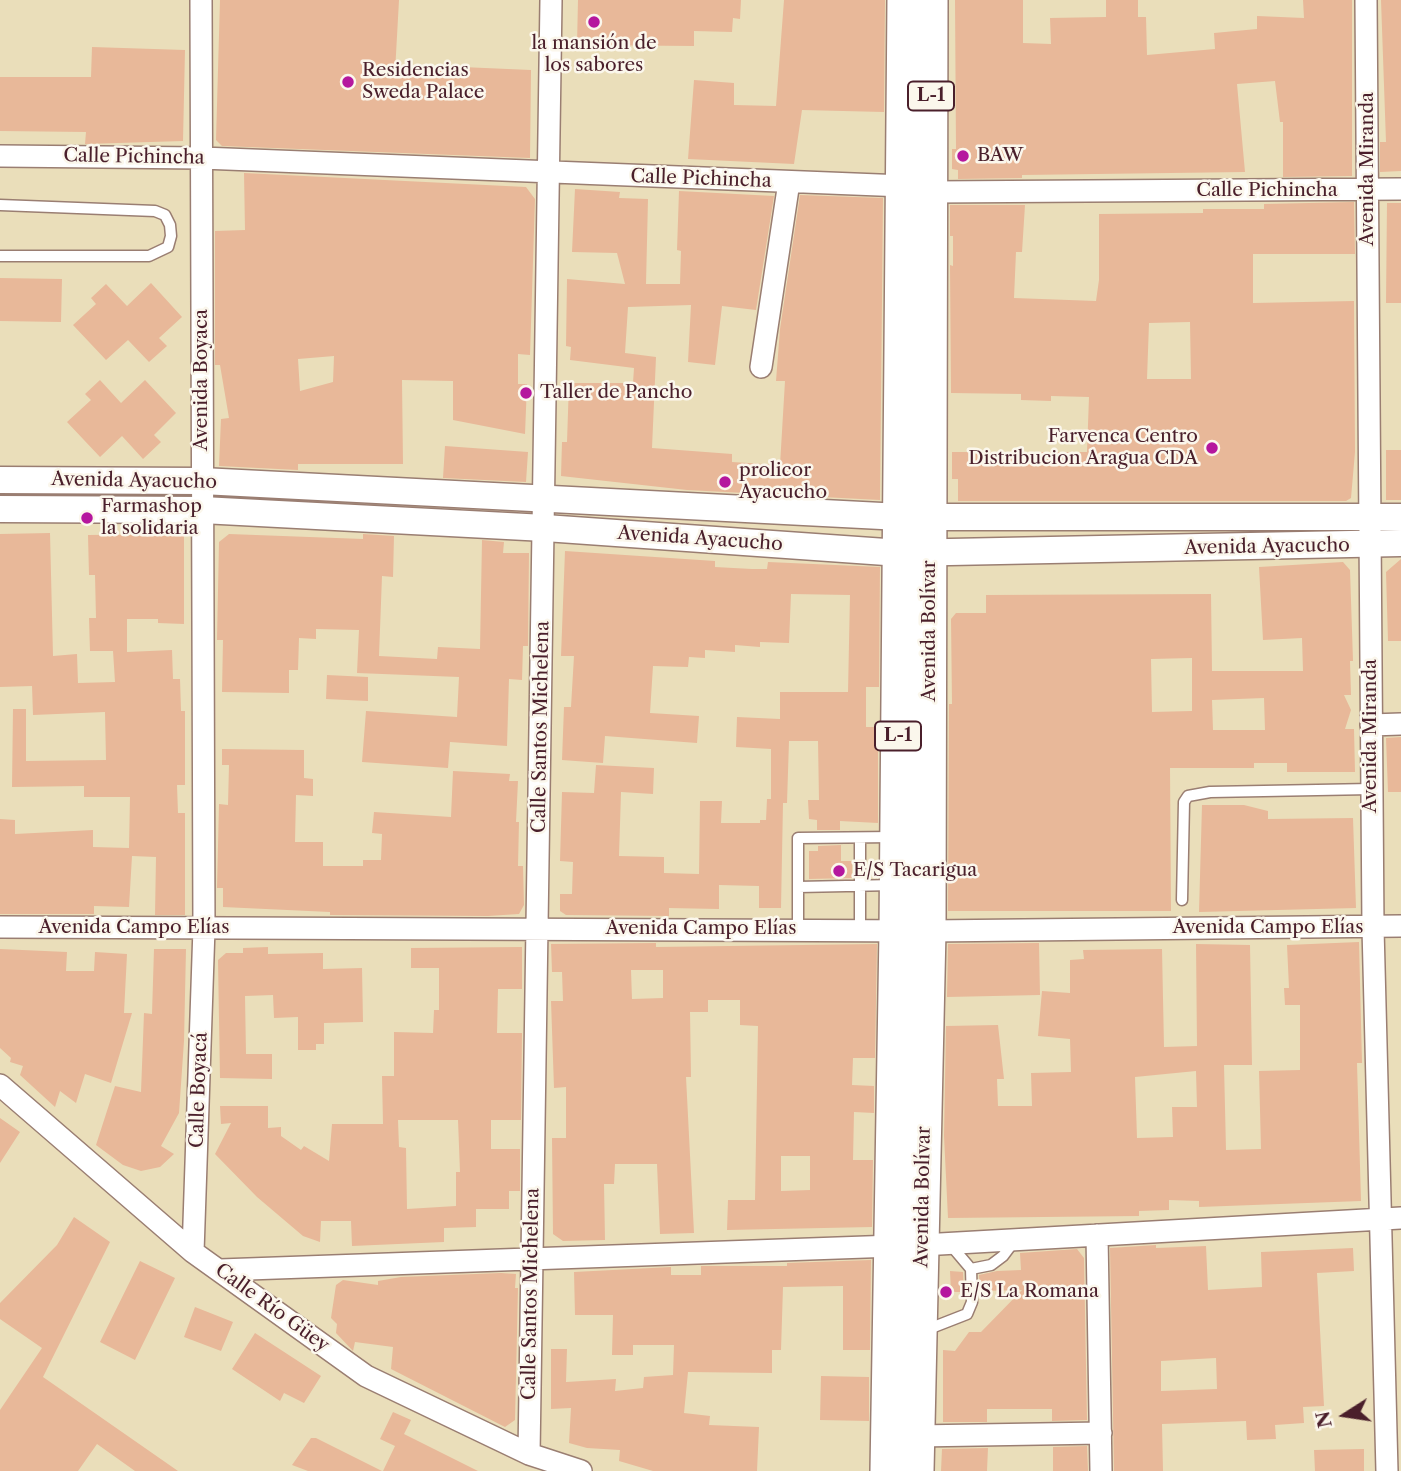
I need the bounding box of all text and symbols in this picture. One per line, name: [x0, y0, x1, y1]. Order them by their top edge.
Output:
marker: la mansión de los sabores: [586, 14, 602, 30]
place label: la mansión de los sabores: [531, 33, 657, 77]
place label: Residencias Sweda Palace: [362, 60, 484, 104]
marker: Residencias Sweda Palace: [340, 74, 356, 90]
road number: L-1: [908, 82, 954, 110]
street label: Avenida Miranda: [1357, 92, 1379, 246]
street label: Calle Pichincha: [63, 144, 205, 170]
place label: BAW: [977, 145, 1023, 167]
marker: BAW: [955, 148, 971, 164]
street label: Calle Pichincha: [630, 165, 772, 193]
street label: Calle Pichincha: [1196, 180, 1338, 202]
street label: Avenida Boyaca: [191, 309, 213, 451]
place label: Taller de Pancho: [540, 382, 692, 404]
marker: Taller de Pancho: [518, 385, 534, 401]
place label: Farvenca Centro Distribucion Aragua CDA: [968, 426, 1198, 470]
marker: Farvenca Centro Distribucion Aragua CDA: [1204, 440, 1220, 456]
place label: prolicor Ayacucho: [739, 460, 827, 504]
street label: Avenida Ayacucho: [51, 468, 217, 494]
marker: prolicor Ayacucho: [717, 474, 733, 490]
place label: Farmashop la solidaria: [101, 496, 202, 540]
marker: Farmashop la solidaria: [79, 510, 95, 526]
street label: Avenida Ayacucho: [617, 522, 783, 556]
street label: Avenida Ayacucho: [1184, 534, 1350, 560]
street label: Avenida Bolívar: [919, 560, 941, 702]
street label: Calle Santos Michelena: [528, 621, 554, 833]
street label: Avenida Miranda: [1360, 659, 1382, 813]
road number: L-1: [875, 722, 921, 750]
place label: E/S Tacarigua: [853, 860, 977, 882]
marker: E/S Tacarigua: [831, 863, 847, 879]
street label: Avenida Campo Elías: [38, 917, 230, 939]
street label: Avenida Campo Elías: [1172, 917, 1364, 939]
street label: Avenida Campo Elías: [605, 918, 797, 940]
street label: Calle Boyacá: [186, 1032, 212, 1148]
street label: Avenida Bolívar: [910, 1126, 936, 1268]
street label: Calle Santos Michelena: [518, 1188, 544, 1400]
street label: Calle Río Güey: [210, 1259, 334, 1357]
place label: E/S La Romana: [960, 1281, 1099, 1303]
marker: E/S La Romana: [938, 1284, 954, 1300]
north arrow: [1310, 1380, 1380, 1450]
text: N: [1311, 1409, 1337, 1430]

